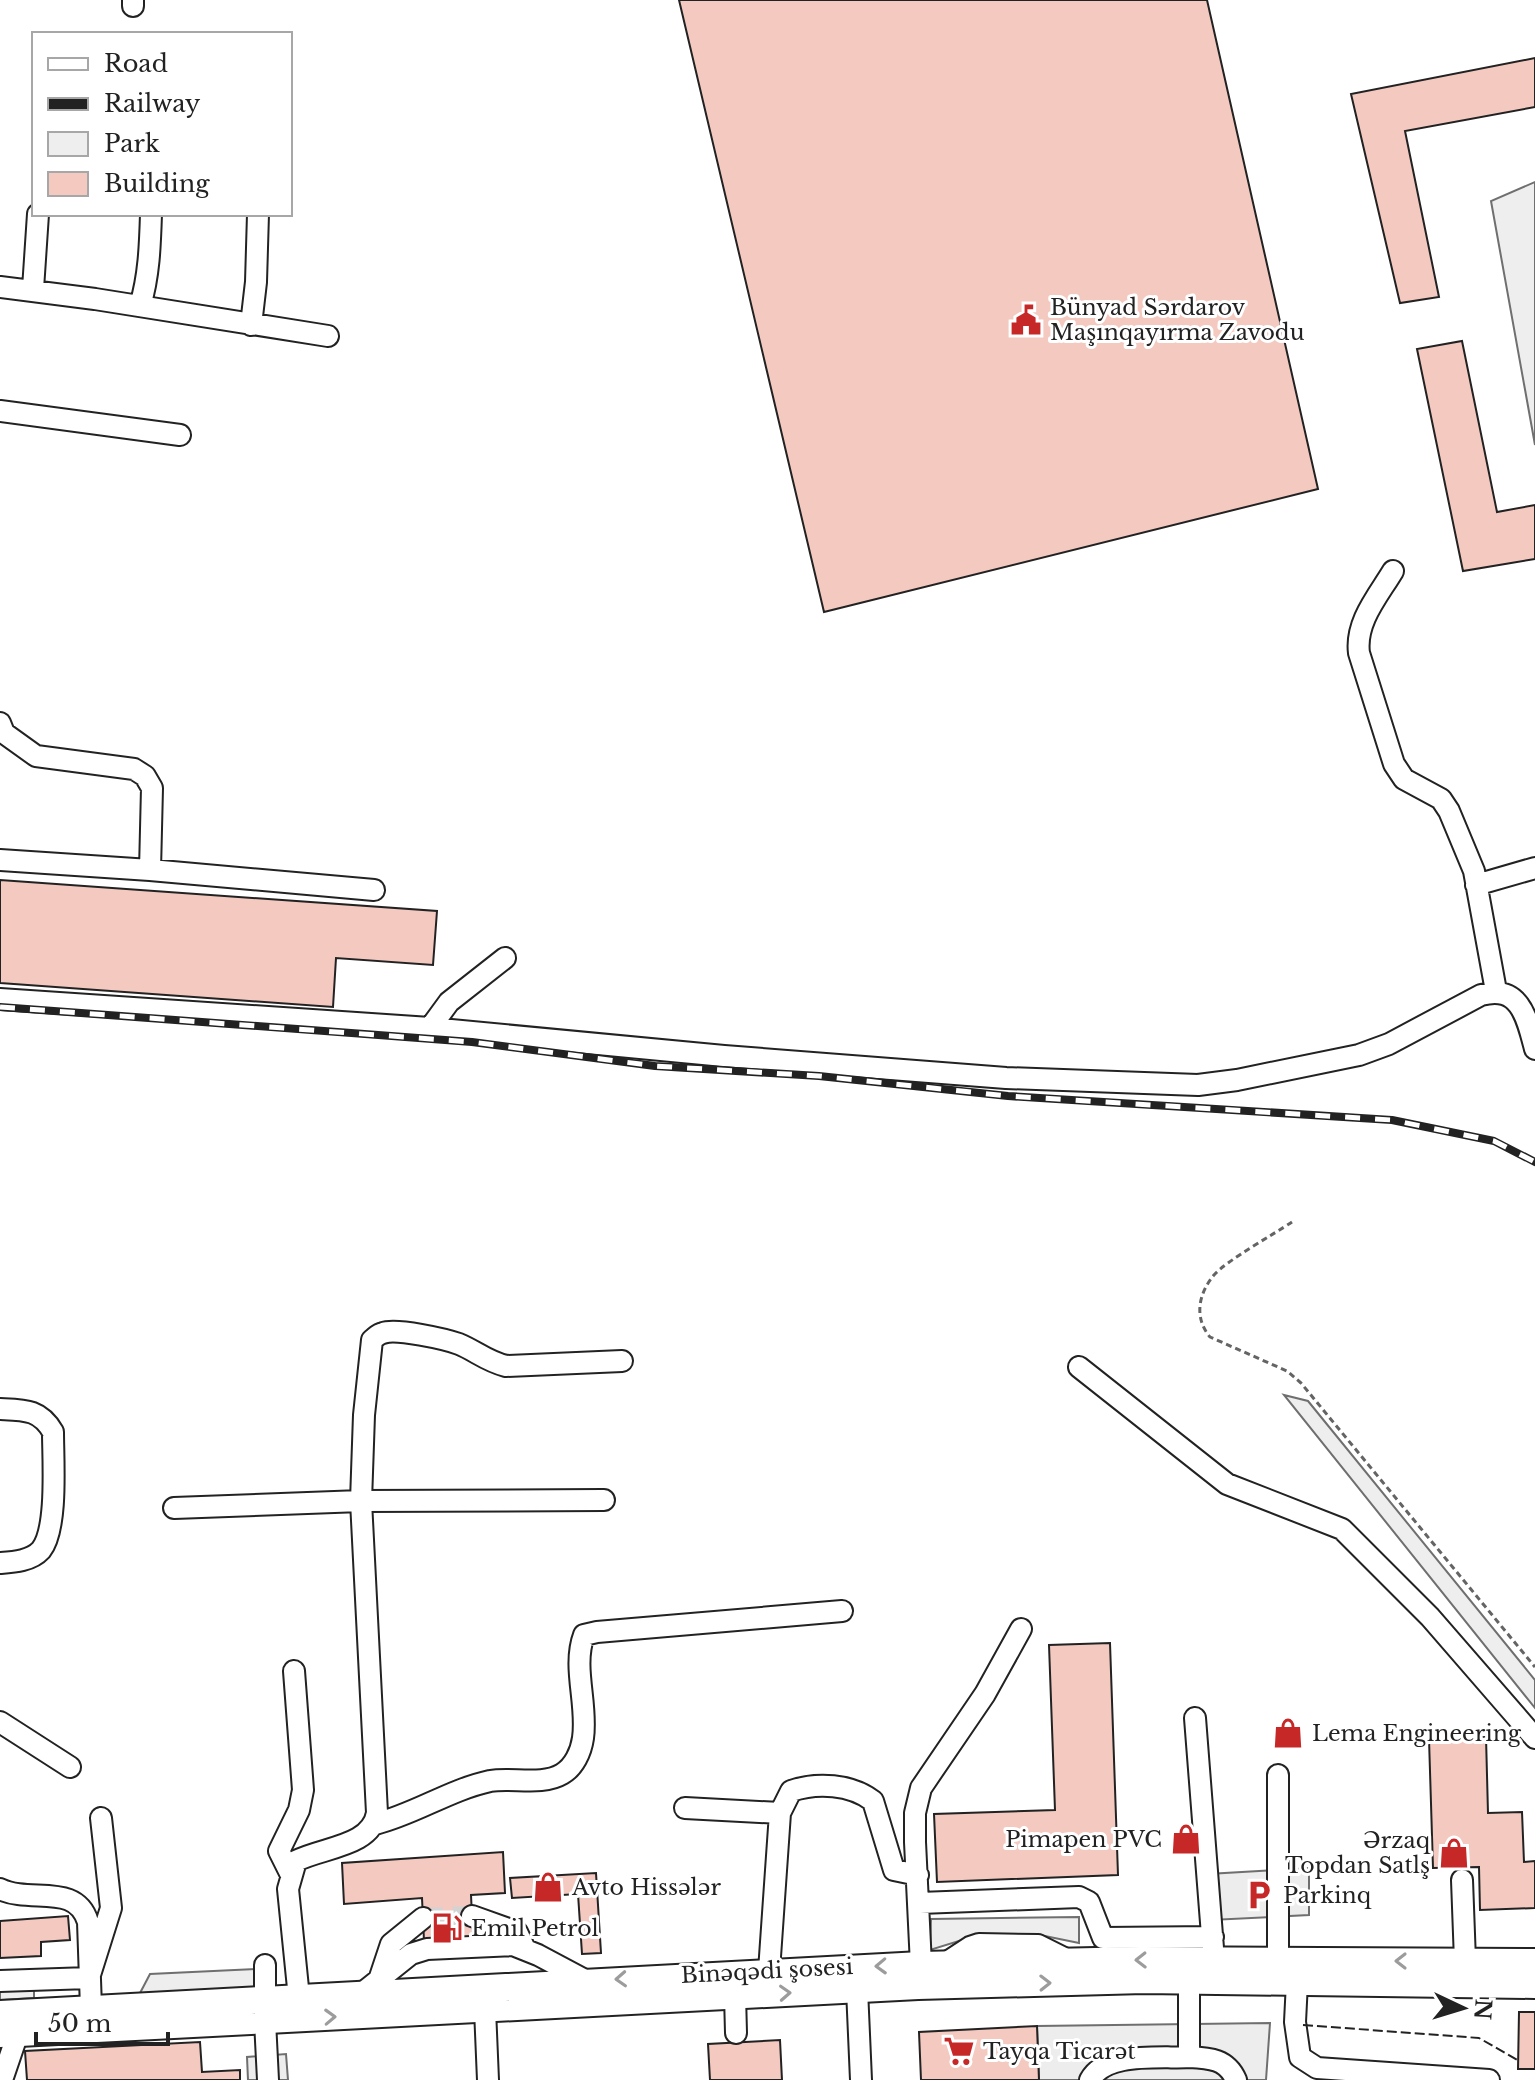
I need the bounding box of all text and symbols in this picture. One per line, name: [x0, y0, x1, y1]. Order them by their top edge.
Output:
legend: [32, 32, 292, 216]
text: Road: [104, 49, 168, 78]
text: Railway: [104, 89, 201, 118]
text: Park: [104, 129, 160, 158]
text: Building: [104, 169, 210, 198]
place label: Bünyad Sərdarov Maşınqayırma Zavodu: [1050, 294, 1305, 346]
public building icon: Bünyad Sərdarov Maşınqayırma Zavodu: [1009, 303, 1043, 337]
shop icon: Lema Engineering: [1271, 1716, 1305, 1750]
place label: Lema Engineering: [1312, 1720, 1522, 1747]
shop icon: Pimapen PVC: [1169, 1822, 1203, 1856]
place label: Pimapen PVC: [1005, 1826, 1162, 1853]
place label: Ərzaq Topdan Satlş: [1285, 1827, 1431, 1879]
shop icon: Ərzaq Topdan Satlş: [1437, 1836, 1471, 1870]
shop icon: Avto Hissələr: [531, 1870, 565, 1904]
place label: Avto Hissələr: [571, 1874, 721, 1901]
parking icon: Parkinq: [1242, 1878, 1276, 1912]
place label: Parkinq: [1283, 1882, 1372, 1909]
fuel station icon: Emil Petrol: [430, 1911, 464, 1945]
place label: Emil Petrol: [471, 1915, 599, 1942]
one-way arrow: [1134, 1951, 1147, 1969]
one-way arrow: [1394, 1952, 1407, 1970]
street label: Binəqədi şosesi: [680, 1953, 854, 1989]
one-way arrow: [874, 1958, 887, 1975]
north arrow: [1423, 1968, 1503, 2048]
one-way arrow: [614, 1970, 627, 1987]
one-way arrow: [1039, 1974, 1052, 1991]
one-way arrow: [779, 1984, 792, 2001]
scale bar: [36, 1996, 168, 2046]
text: N: [1468, 1998, 1497, 2021]
text: 50 m: [48, 2009, 112, 2038]
one-way arrow: [324, 2009, 337, 2026]
supermarket icon: Tayqa Ticarət: [942, 2034, 976, 2068]
place label: Tayqa Ticarət: [983, 2038, 1136, 2065]

